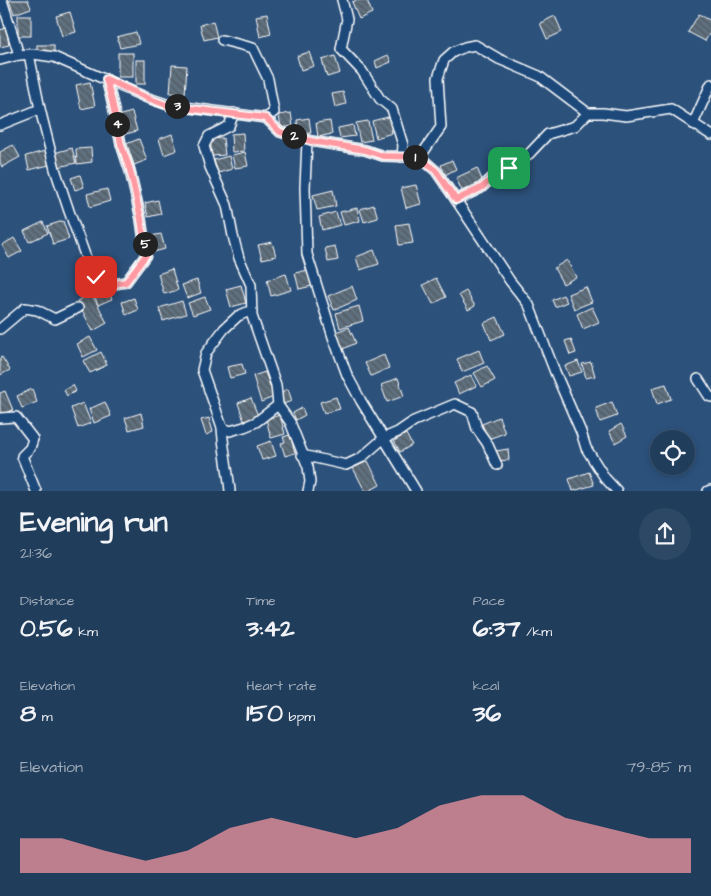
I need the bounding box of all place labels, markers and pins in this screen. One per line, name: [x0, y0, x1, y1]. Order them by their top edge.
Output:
pin: 3: [164, 94, 190, 118]
pin: 4: [104, 112, 130, 136]
pin: 2: [282, 124, 306, 148]
pin: 1: [402, 144, 428, 170]
pin: [488, 147, 530, 189]
pin: 5: [132, 232, 158, 256]
pin: [75, 256, 117, 298]

